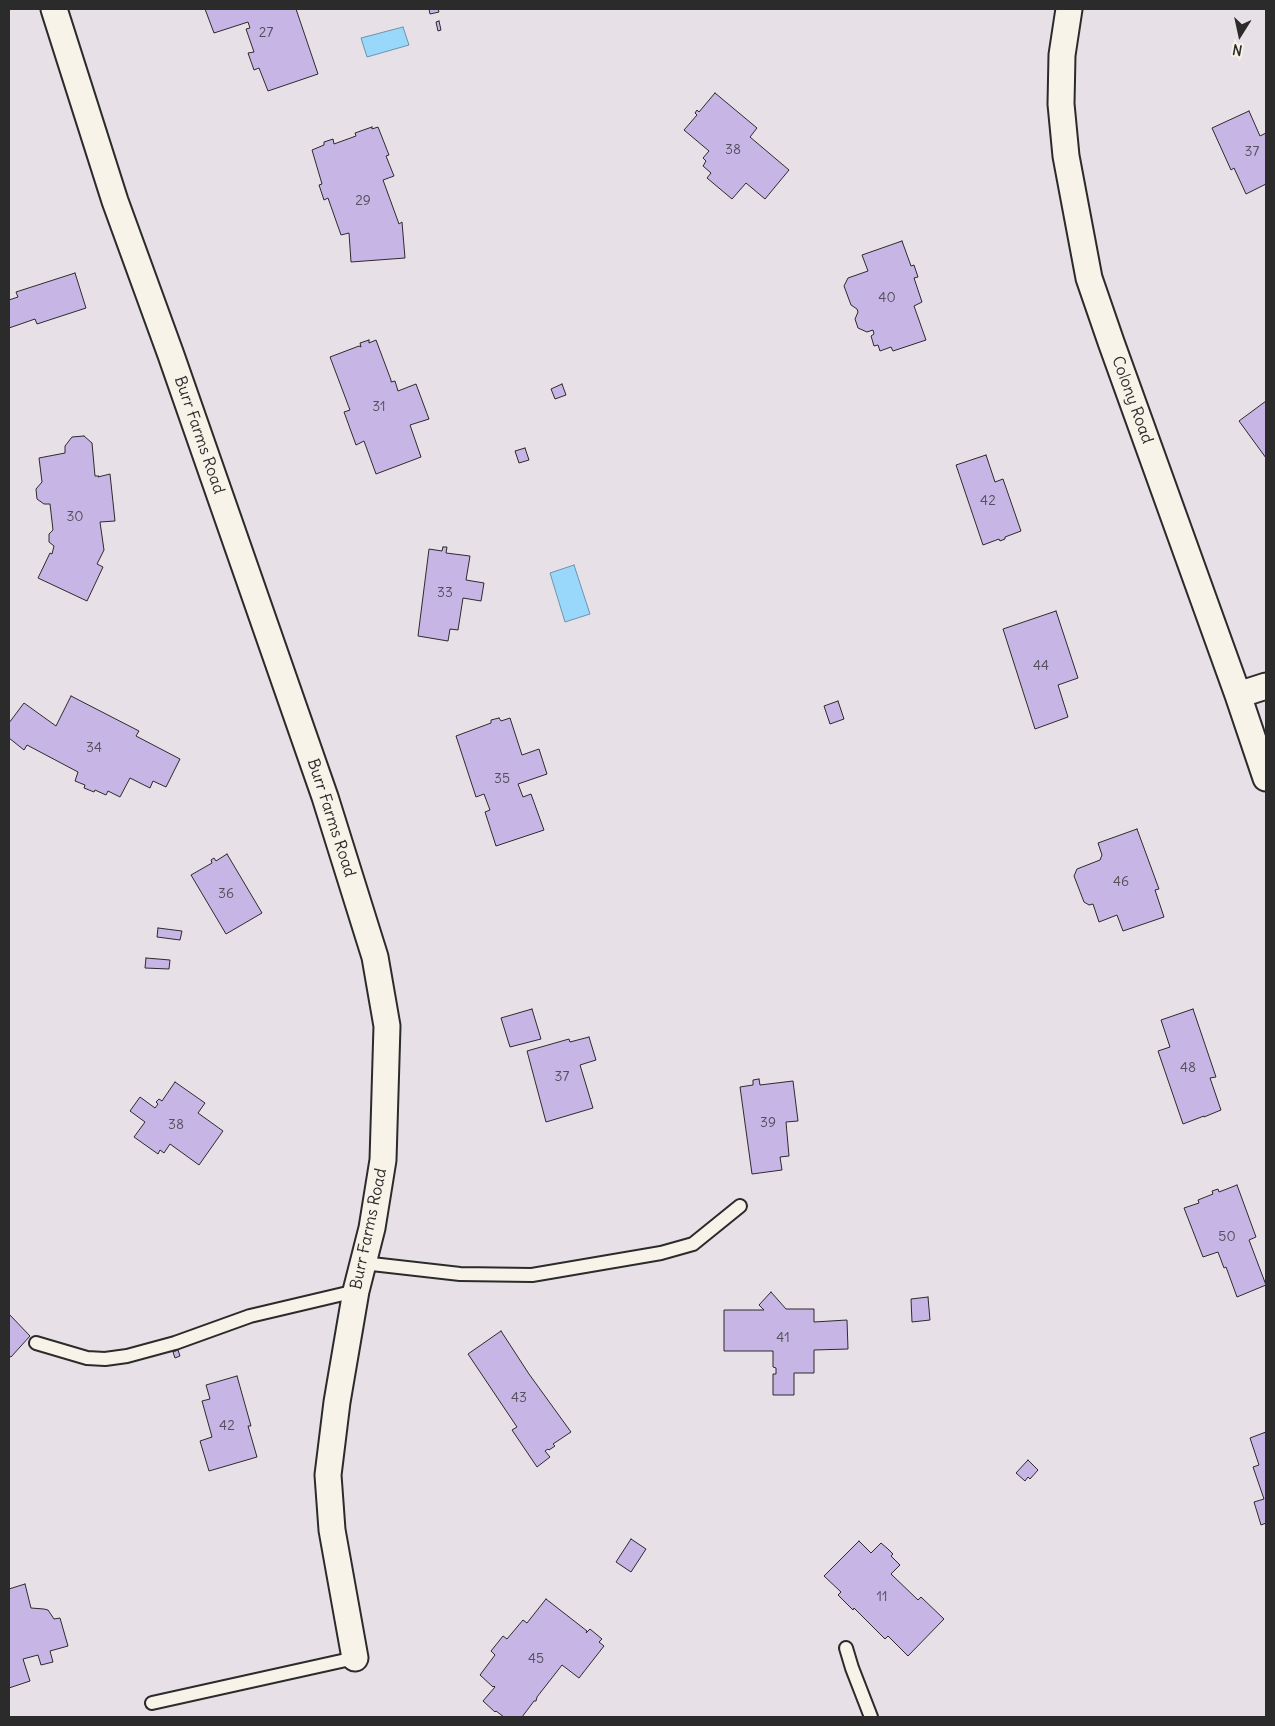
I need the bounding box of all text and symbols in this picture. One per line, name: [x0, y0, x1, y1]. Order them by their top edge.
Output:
north arrow: [1215, 10, 1265, 60]
house number: 27: [259, 25, 273, 41]
text: N: [1231, 40, 1244, 59]
house number: 38: [725, 142, 741, 158]
house number: 37: [1245, 144, 1259, 160]
house number: 29: [355, 193, 371, 209]
house number: 40: [878, 290, 896, 306]
street label: Colony Road: [1107, 354, 1157, 446]
street label: Burr Farms Road: [170, 374, 228, 496]
house number: 31: [372, 399, 386, 415]
house number: 42: [980, 493, 996, 509]
house number: 30: [66, 509, 84, 525]
house number: 33: [437, 585, 453, 601]
house number: 44: [1033, 658, 1049, 674]
house number: 34: [86, 740, 102, 756]
street label: Burr Farms Road: [303, 756, 359, 880]
house number: 35: [494, 771, 510, 787]
house number: 46: [1113, 874, 1129, 890]
house number: 36: [218, 886, 234, 902]
house number: 48: [1180, 1060, 1196, 1076]
house number: 37: [555, 1069, 569, 1085]
house number: 39: [760, 1115, 776, 1131]
house number: 38: [168, 1117, 184, 1133]
street label: Burr Farms Road: [347, 1167, 391, 1291]
house number: 50: [1218, 1229, 1236, 1245]
house number: 41: [776, 1330, 790, 1346]
house number: 43: [511, 1390, 527, 1406]
house number: 42: [219, 1418, 235, 1434]
house number: 11: [876, 1589, 888, 1605]
house number: 45: [528, 1651, 544, 1667]

